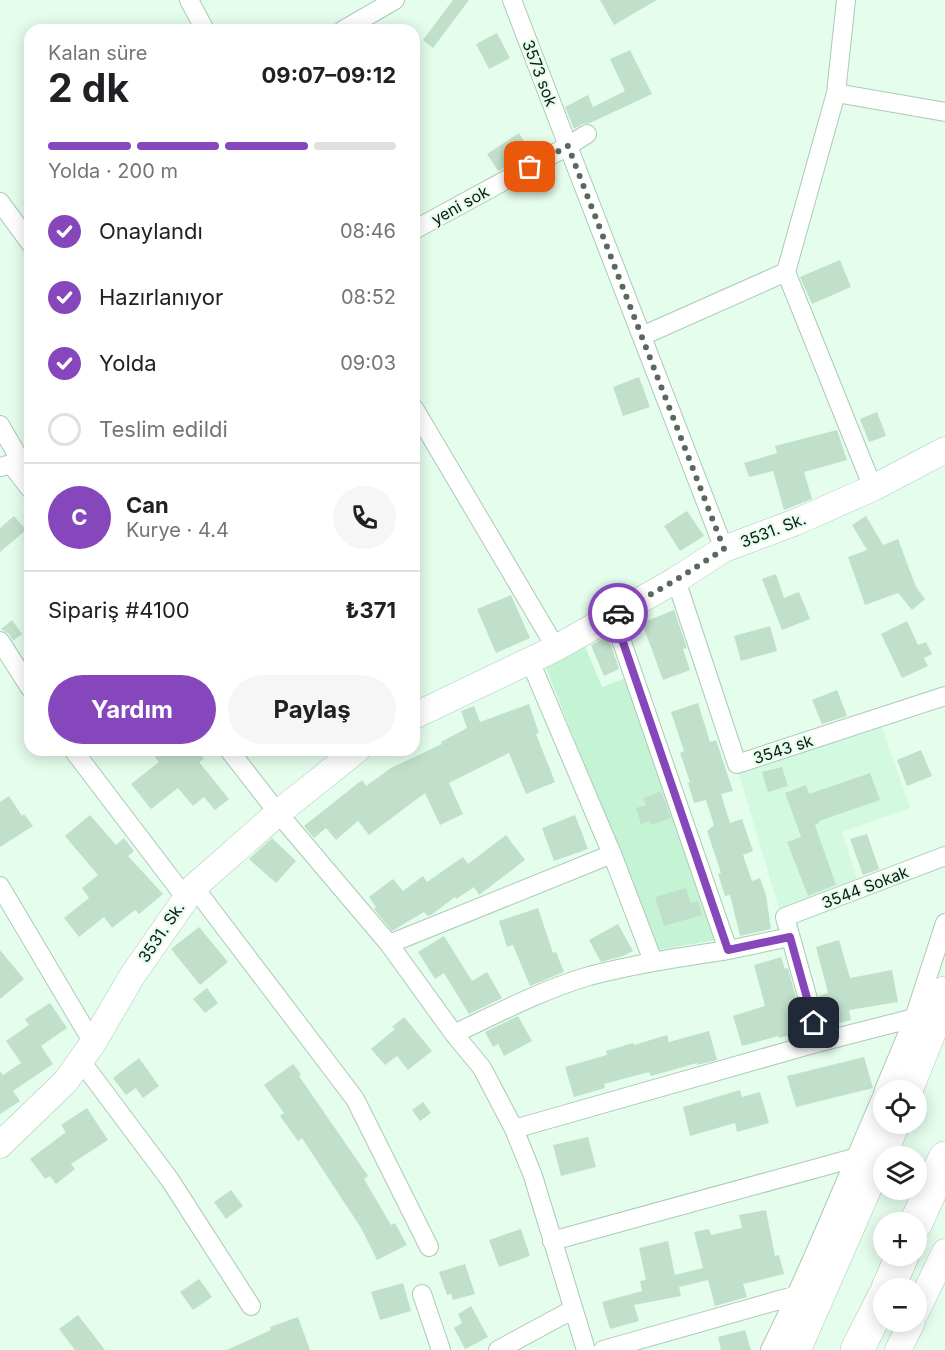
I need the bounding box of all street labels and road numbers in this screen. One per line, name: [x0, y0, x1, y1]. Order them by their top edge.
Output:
street label: 3573 sok: [518, 37, 562, 109]
street label: yeni sok: [428, 181, 492, 229]
street label: 3531. Sk.: [737, 508, 809, 552]
street label: 3543 sk: [751, 730, 816, 768]
street label: 3544 Sokak: [819, 861, 911, 913]
street label: 3531. Sk.: [133, 898, 189, 966]

